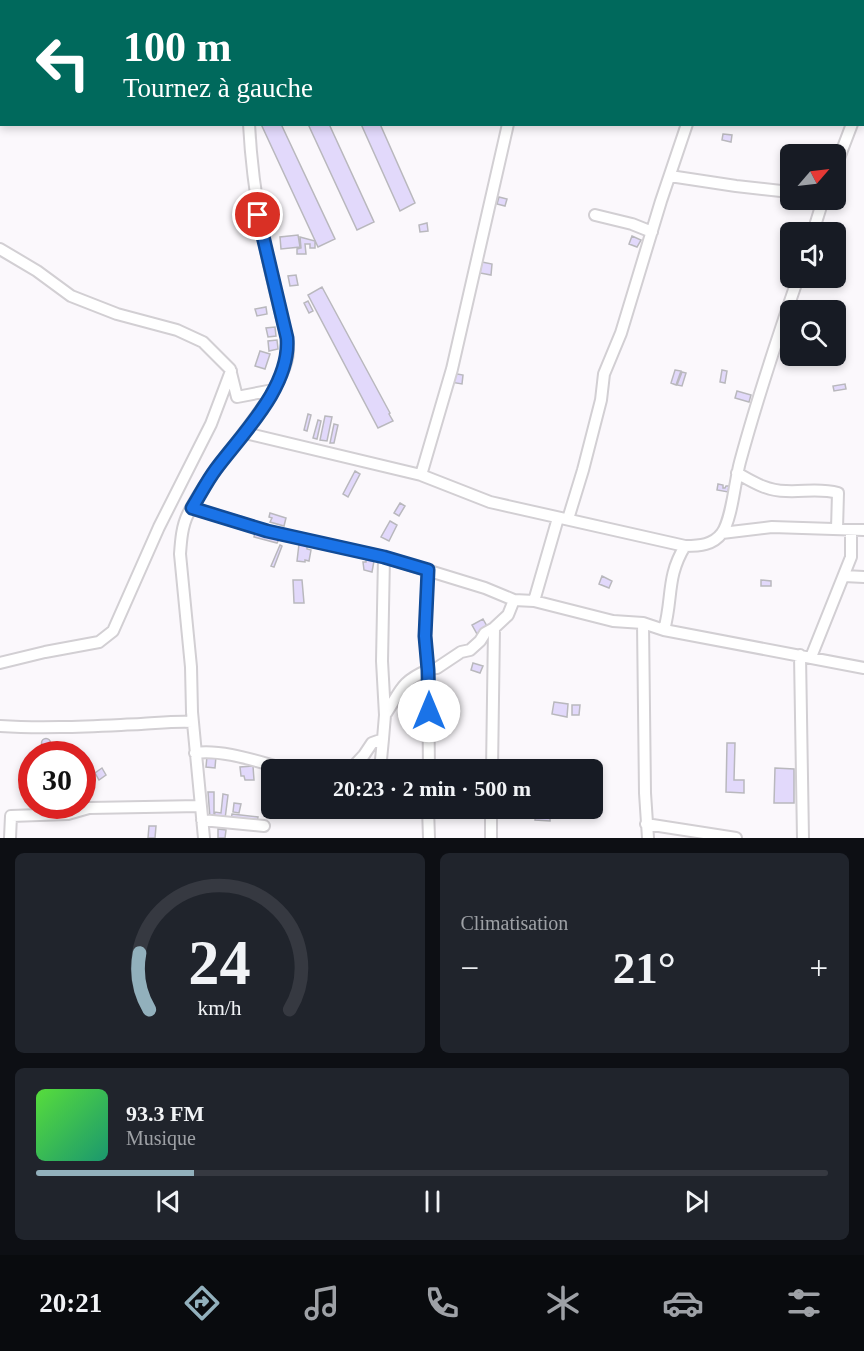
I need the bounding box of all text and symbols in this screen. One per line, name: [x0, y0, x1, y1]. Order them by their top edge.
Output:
icon: left: [24, 24, 102, 102]
text: 100 m: [123, 24, 232, 70]
text: Tournez à gauche: [123, 73, 313, 103]
north arrow: [780, 144, 846, 210]
map controls: [780, 144, 846, 366]
pin: [232, 189, 283, 240]
icon: arrive: [241, 198, 274, 231]
button: sound: [780, 222, 846, 288]
button: search: [780, 300, 846, 366]
position arrow: [397, 679, 461, 743]
speed limit sign: 30: [18, 741, 96, 819]
text: 20:23 · 2 min · 500 m: [333, 776, 531, 801]
text: Climatisation: [461, 912, 568, 934]
text: 24: [189, 928, 251, 997]
text: 21°: [613, 943, 676, 993]
text: −: [461, 950, 479, 986]
text: +: [809, 950, 828, 986]
text: km/h: [198, 996, 242, 1020]
text: 93.3 FM: [126, 1101, 204, 1126]
text: Musique: [126, 1127, 196, 1149]
icon: previous: [152, 1185, 185, 1218]
icon: pause: [416, 1185, 449, 1218]
icon: next: [680, 1185, 713, 1218]
icon: directions: [181, 1282, 223, 1324]
icon: music: [301, 1282, 343, 1324]
icon: phone: [421, 1282, 463, 1324]
icon: climate: [542, 1282, 584, 1324]
icon: car: [662, 1282, 704, 1324]
icon: filters: [783, 1282, 825, 1324]
text: 20:21: [39, 1288, 102, 1318]

